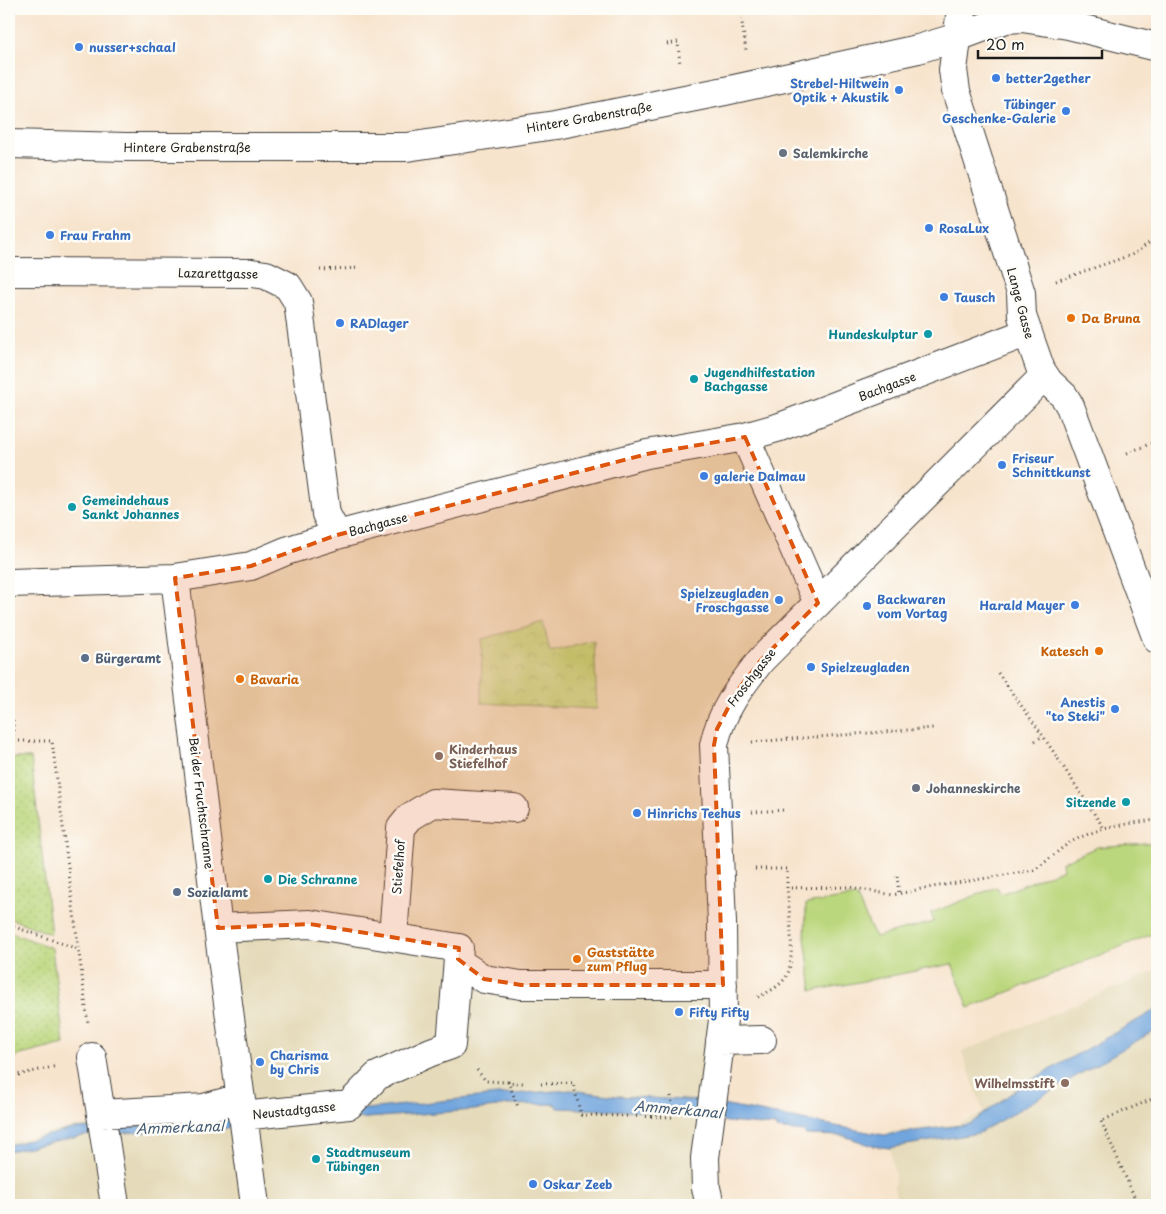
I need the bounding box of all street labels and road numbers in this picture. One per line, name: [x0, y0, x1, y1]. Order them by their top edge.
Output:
street label: Hintere Grabenstraße: [525, 97, 653, 137]
street label: Hintere Grabenstraße: [123, 138, 251, 156]
street label: Lazarettgasse: [178, 263, 258, 283]
street label: Lange Gasse: [1003, 265, 1039, 341]
street label: Bachgasse: [856, 367, 918, 405]
street label: Bachgasse: [347, 508, 409, 540]
street label: Froschgasse: [723, 644, 779, 710]
street label: Bei der Fruchtschranne: [185, 736, 219, 870]
street label: Stiefelhof: [387, 838, 409, 895]
street label: Neustadtgasse: [252, 1097, 336, 1123]

